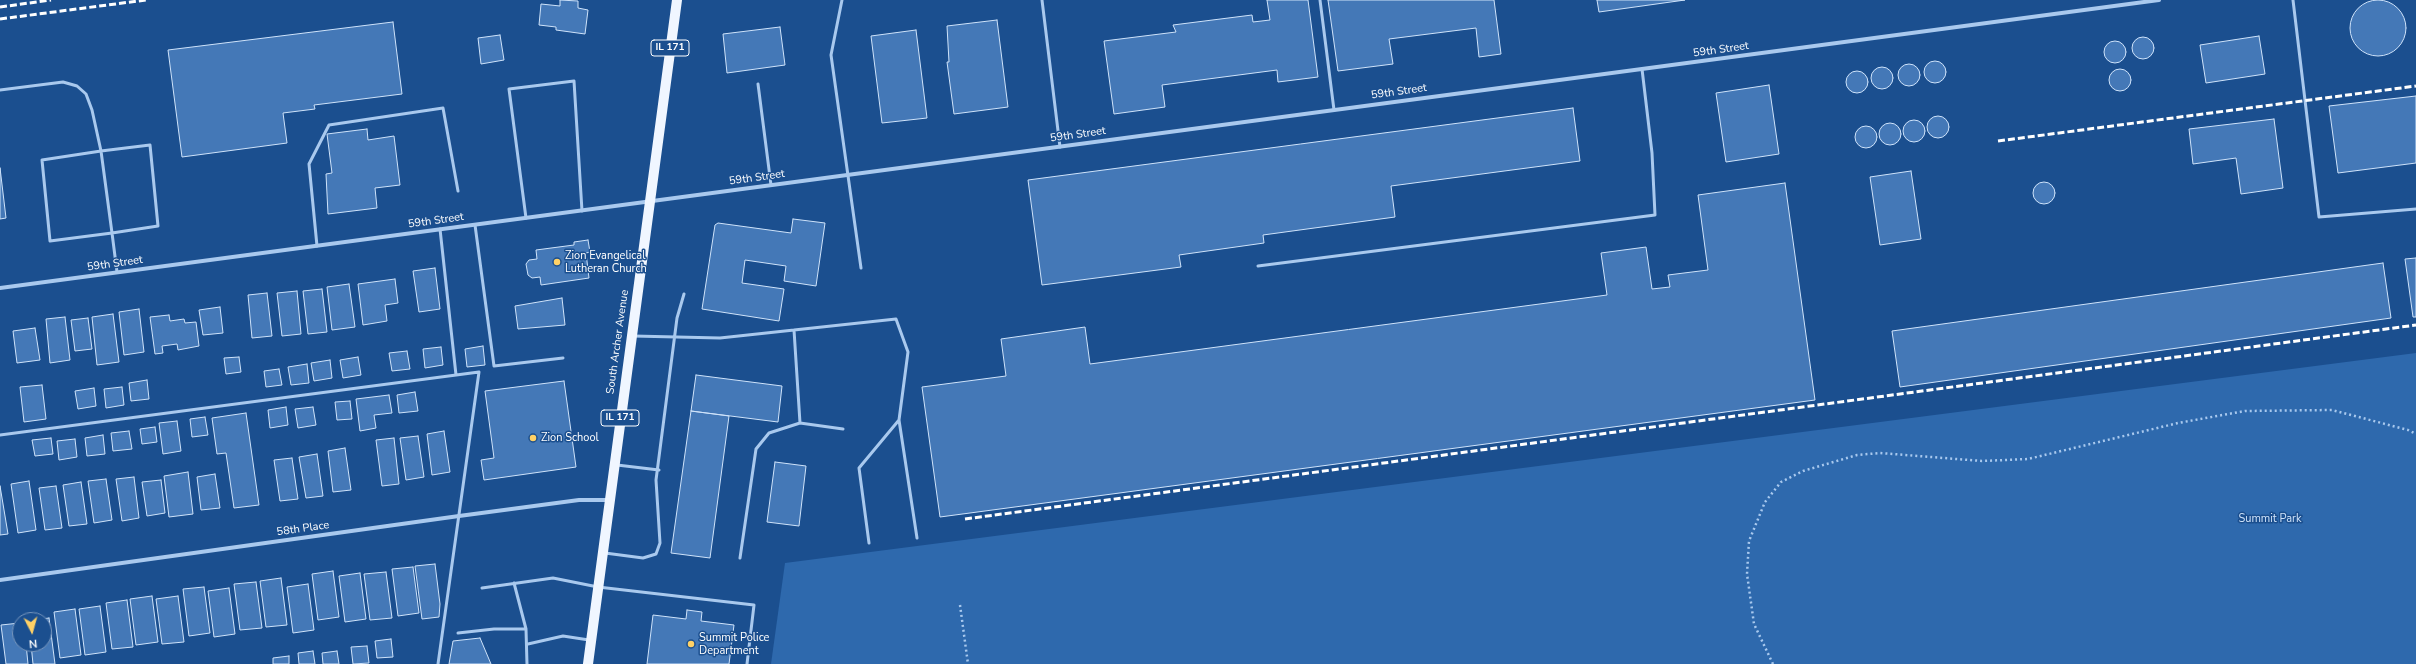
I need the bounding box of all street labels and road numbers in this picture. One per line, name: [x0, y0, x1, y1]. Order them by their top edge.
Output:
road number: IL 171: [651, 40, 689, 56]
street label: 59th Street: [1692, 40, 1750, 60]
street label: 59th Street: [1370, 82, 1428, 102]
street label: 59th Street: [1049, 125, 1107, 145]
street label: 59th Street: [728, 168, 786, 188]
street label: 59th Street: [407, 211, 465, 231]
street label: 59th Street: [86, 254, 144, 274]
street label: South Archer Avenue: [604, 289, 632, 395]
road number: IL 171: [601, 410, 639, 426]
street label: 58th Place: [276, 519, 330, 539]

